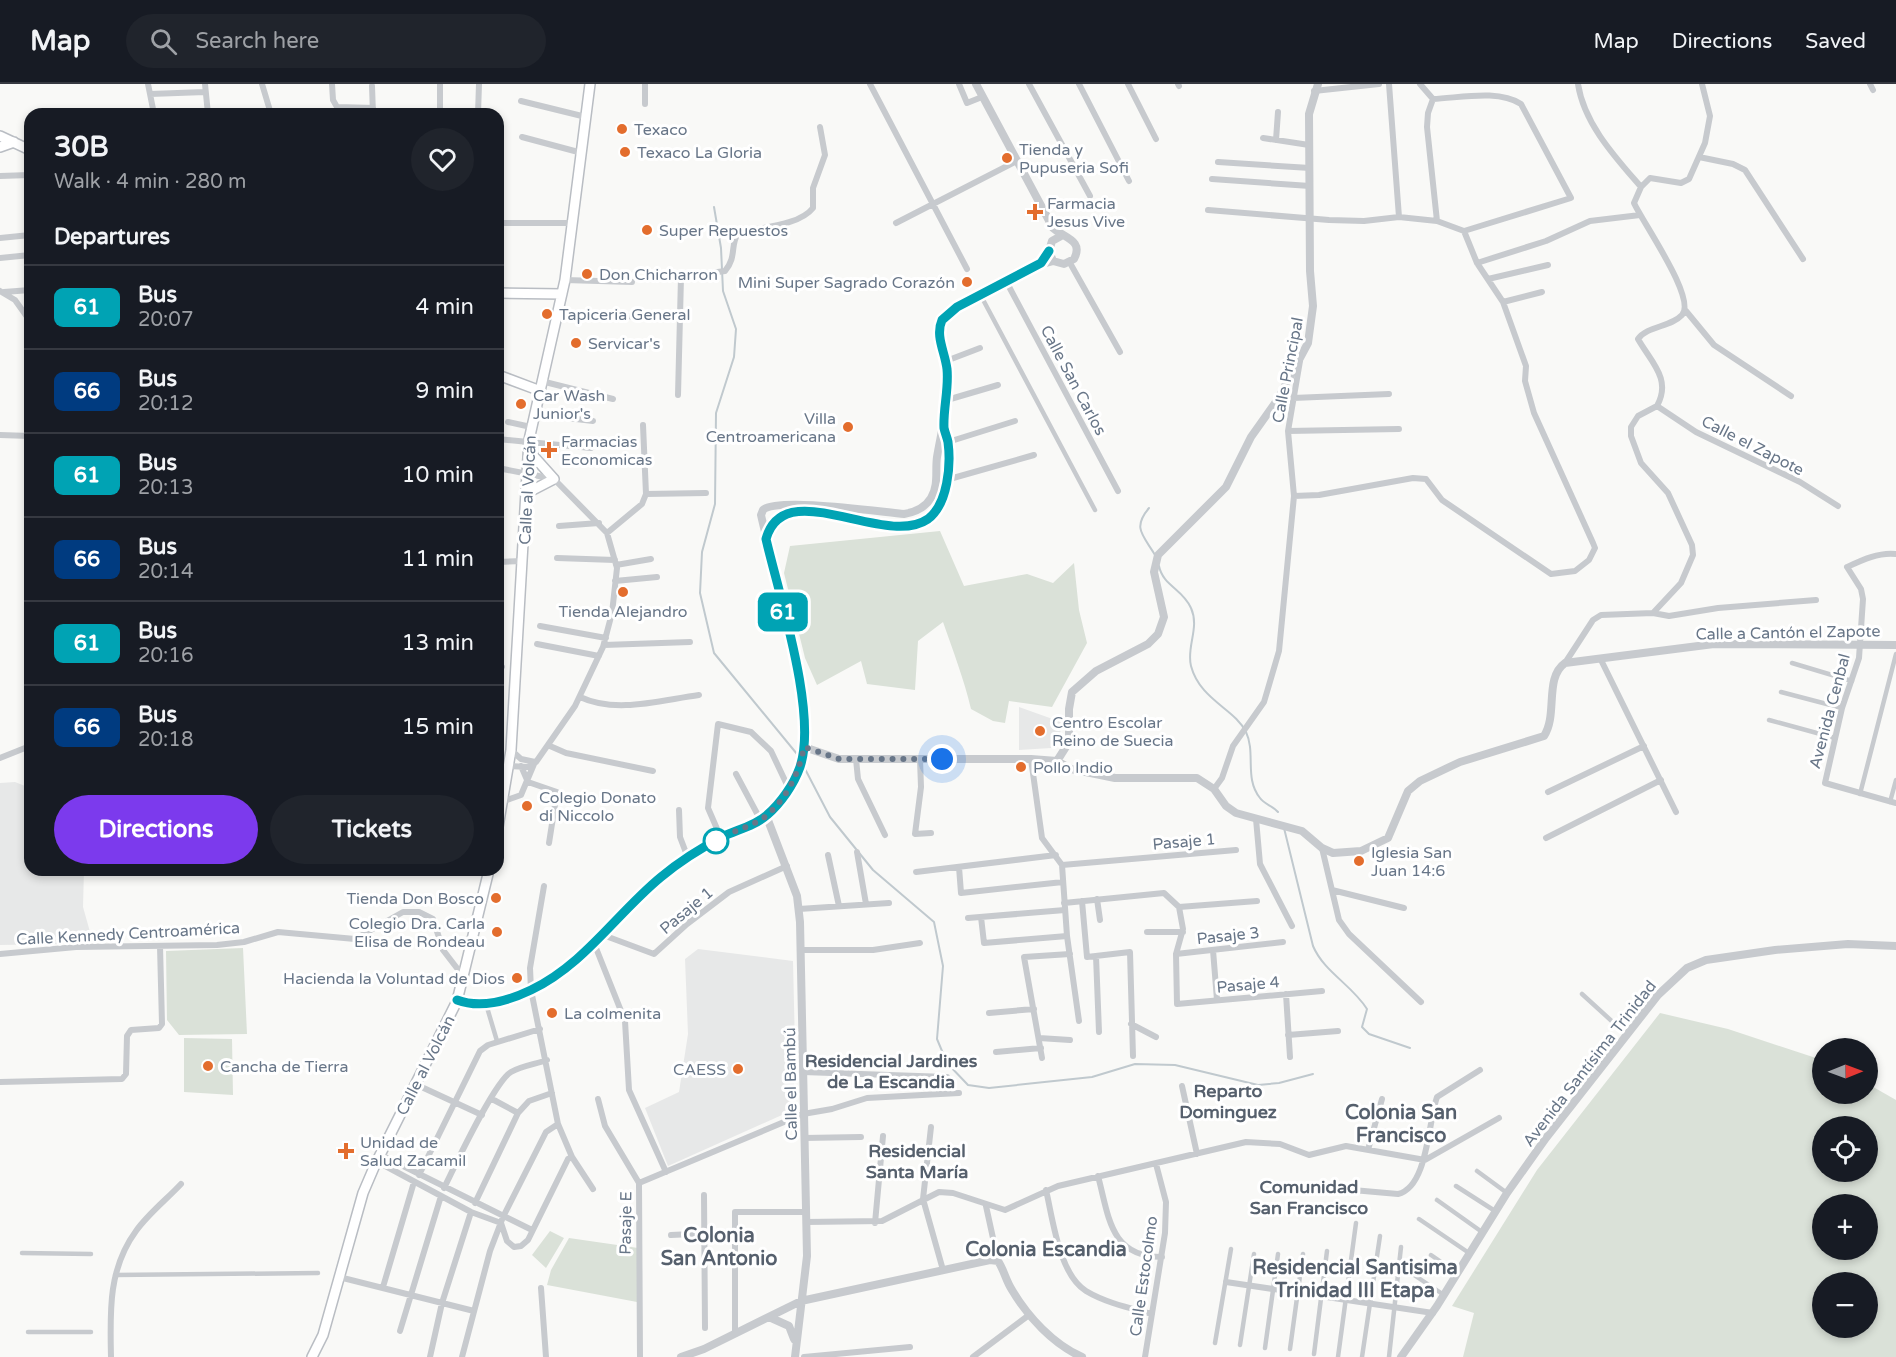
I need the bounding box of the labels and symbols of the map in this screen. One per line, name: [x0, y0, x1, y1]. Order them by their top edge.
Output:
place label: Texaco: [634, 120, 688, 140]
marker: Texaco: [615, 122, 629, 136]
place label: Tienda y Pupuseria Sofi: [1019, 140, 1129, 178]
place label: Texaco La Gloria: [637, 143, 762, 163]
marker: Texaco La Gloria: [618, 145, 632, 159]
marker: Tienda y Pupuseria Sofi: [1000, 151, 1014, 165]
place label: Farmacia Jesus Vive: [1047, 194, 1125, 232]
marker: Farmacia Jesus Vive: [1028, 205, 1042, 219]
place label: Super Repuestos: [659, 221, 788, 241]
marker: Super Repuestos: [640, 223, 654, 237]
place label: Don Chicharron: [599, 265, 718, 285]
marker: Don Chicharron: [580, 267, 594, 281]
place label: Mini Super Sagrado Corazón: [738, 273, 955, 293]
marker: Mini Super Sagrado Corazón: [960, 275, 974, 289]
place label: Tapiceria General: [559, 305, 690, 325]
marker: Tapiceria General: [540, 307, 554, 321]
street label: Calle Principal: [1268, 316, 1308, 425]
street label: Calle San Carlos: [1036, 322, 1111, 439]
place label: Servicar's: [588, 334, 660, 354]
marker: Servicar's: [569, 336, 583, 350]
place label: Car Wash Junior's: [533, 386, 605, 424]
marker: Car Wash Junior's: [514, 397, 528, 411]
place label: Villa Centroamericana: [706, 409, 836, 447]
street label: Calle el Zapote: [1698, 411, 1807, 480]
marker: Villa Centroamericana: [841, 420, 855, 434]
place label: Farmacias Economicas: [561, 432, 653, 470]
street label: Calle al Volcán: [515, 435, 541, 545]
marker: Farmacias Economicas: [542, 443, 556, 457]
marker: Tienda Alejandro: [616, 585, 630, 599]
line badge: 61: [756, 592, 810, 632]
place label: Tienda Alejandro: [558, 602, 688, 622]
street label: Calle a Cantón el Zapote: [1695, 621, 1881, 645]
street label: Avenida Cenbal: [1805, 651, 1855, 771]
place label: Centro Escolar Reino de Suecia: [1052, 713, 1173, 751]
marker: Centro Escolar Reino de Suecia: [1033, 724, 1047, 738]
your location: [927, 744, 957, 774]
place label: Pollo Indio: [1033, 758, 1113, 778]
marker: Pollo Indio: [1014, 760, 1028, 774]
place label: Colegio Donato di Niccolo: [539, 788, 656, 826]
marker: Colegio Donato di Niccolo: [520, 799, 534, 813]
unlabelled marker: [703, 828, 729, 854]
street label: Pasaje 1: [1152, 829, 1217, 855]
place label: Iglesia San Juan 14:6: [1371, 843, 1452, 881]
marker: Iglesia San Juan 14:6: [1352, 854, 1366, 868]
street label: Pasaje 1: [656, 883, 717, 939]
place label: Tienda Don Bosco: [346, 889, 484, 909]
marker: Tienda Don Bosco: [489, 891, 503, 905]
place label: Colegio Dra. Carla Elisa de Rondeau: [349, 914, 485, 952]
street label: Calle Kennedy Centroamérica: [16, 918, 240, 950]
street label: Pasaje 3: [1196, 923, 1261, 949]
marker: Colegio Dra. Carla Elisa de Rondeau: [490, 925, 504, 939]
place label: Hacienda la Voluntad de Dios: [283, 969, 505, 989]
marker: Hacienda la Voluntad de Dios: [510, 971, 524, 985]
street label: Pasaje 4: [1216, 972, 1281, 998]
street label: Avenida Santísima Trinidad: [1519, 976, 1661, 1151]
place label: La colmenita: [564, 1004, 661, 1024]
marker: La colmenita: [545, 1006, 559, 1020]
street label: Calle al Volcán: [392, 1012, 460, 1119]
street label: Calle el Bambú: [780, 1027, 802, 1141]
north arrow: [1812, 1038, 1878, 1104]
district label: Residencial Jardines de La Escandia: [805, 1050, 978, 1093]
place label: Cancha de Tierra: [220, 1057, 348, 1077]
marker: Cancha de Tierra: [201, 1059, 215, 1073]
place label: CAESS: [673, 1060, 726, 1080]
marker: CAESS: [731, 1062, 745, 1076]
district label: Reparto Dominguez: [1179, 1080, 1277, 1123]
district label: Colonia San Francisco: [1345, 1101, 1457, 1148]
place label: Unidad de Salud Zacamil: [360, 1133, 466, 1171]
district label: Residencial Santa María: [866, 1140, 968, 1183]
marker: Unidad de Salud Zacamil: [337, 1142, 355, 1160]
district label: Comunidad San Francisco: [1250, 1176, 1368, 1219]
street label: Pasaje E: [615, 1191, 637, 1255]
street label: Calle Estocolmo: [1126, 1215, 1162, 1338]
district label: Colonia San Antonio: [661, 1224, 777, 1271]
district label: Colonia Escandia: [965, 1238, 1127, 1262]
district label: Residencial Santisima Trinidad III Etapa: [1252, 1256, 1458, 1303]

